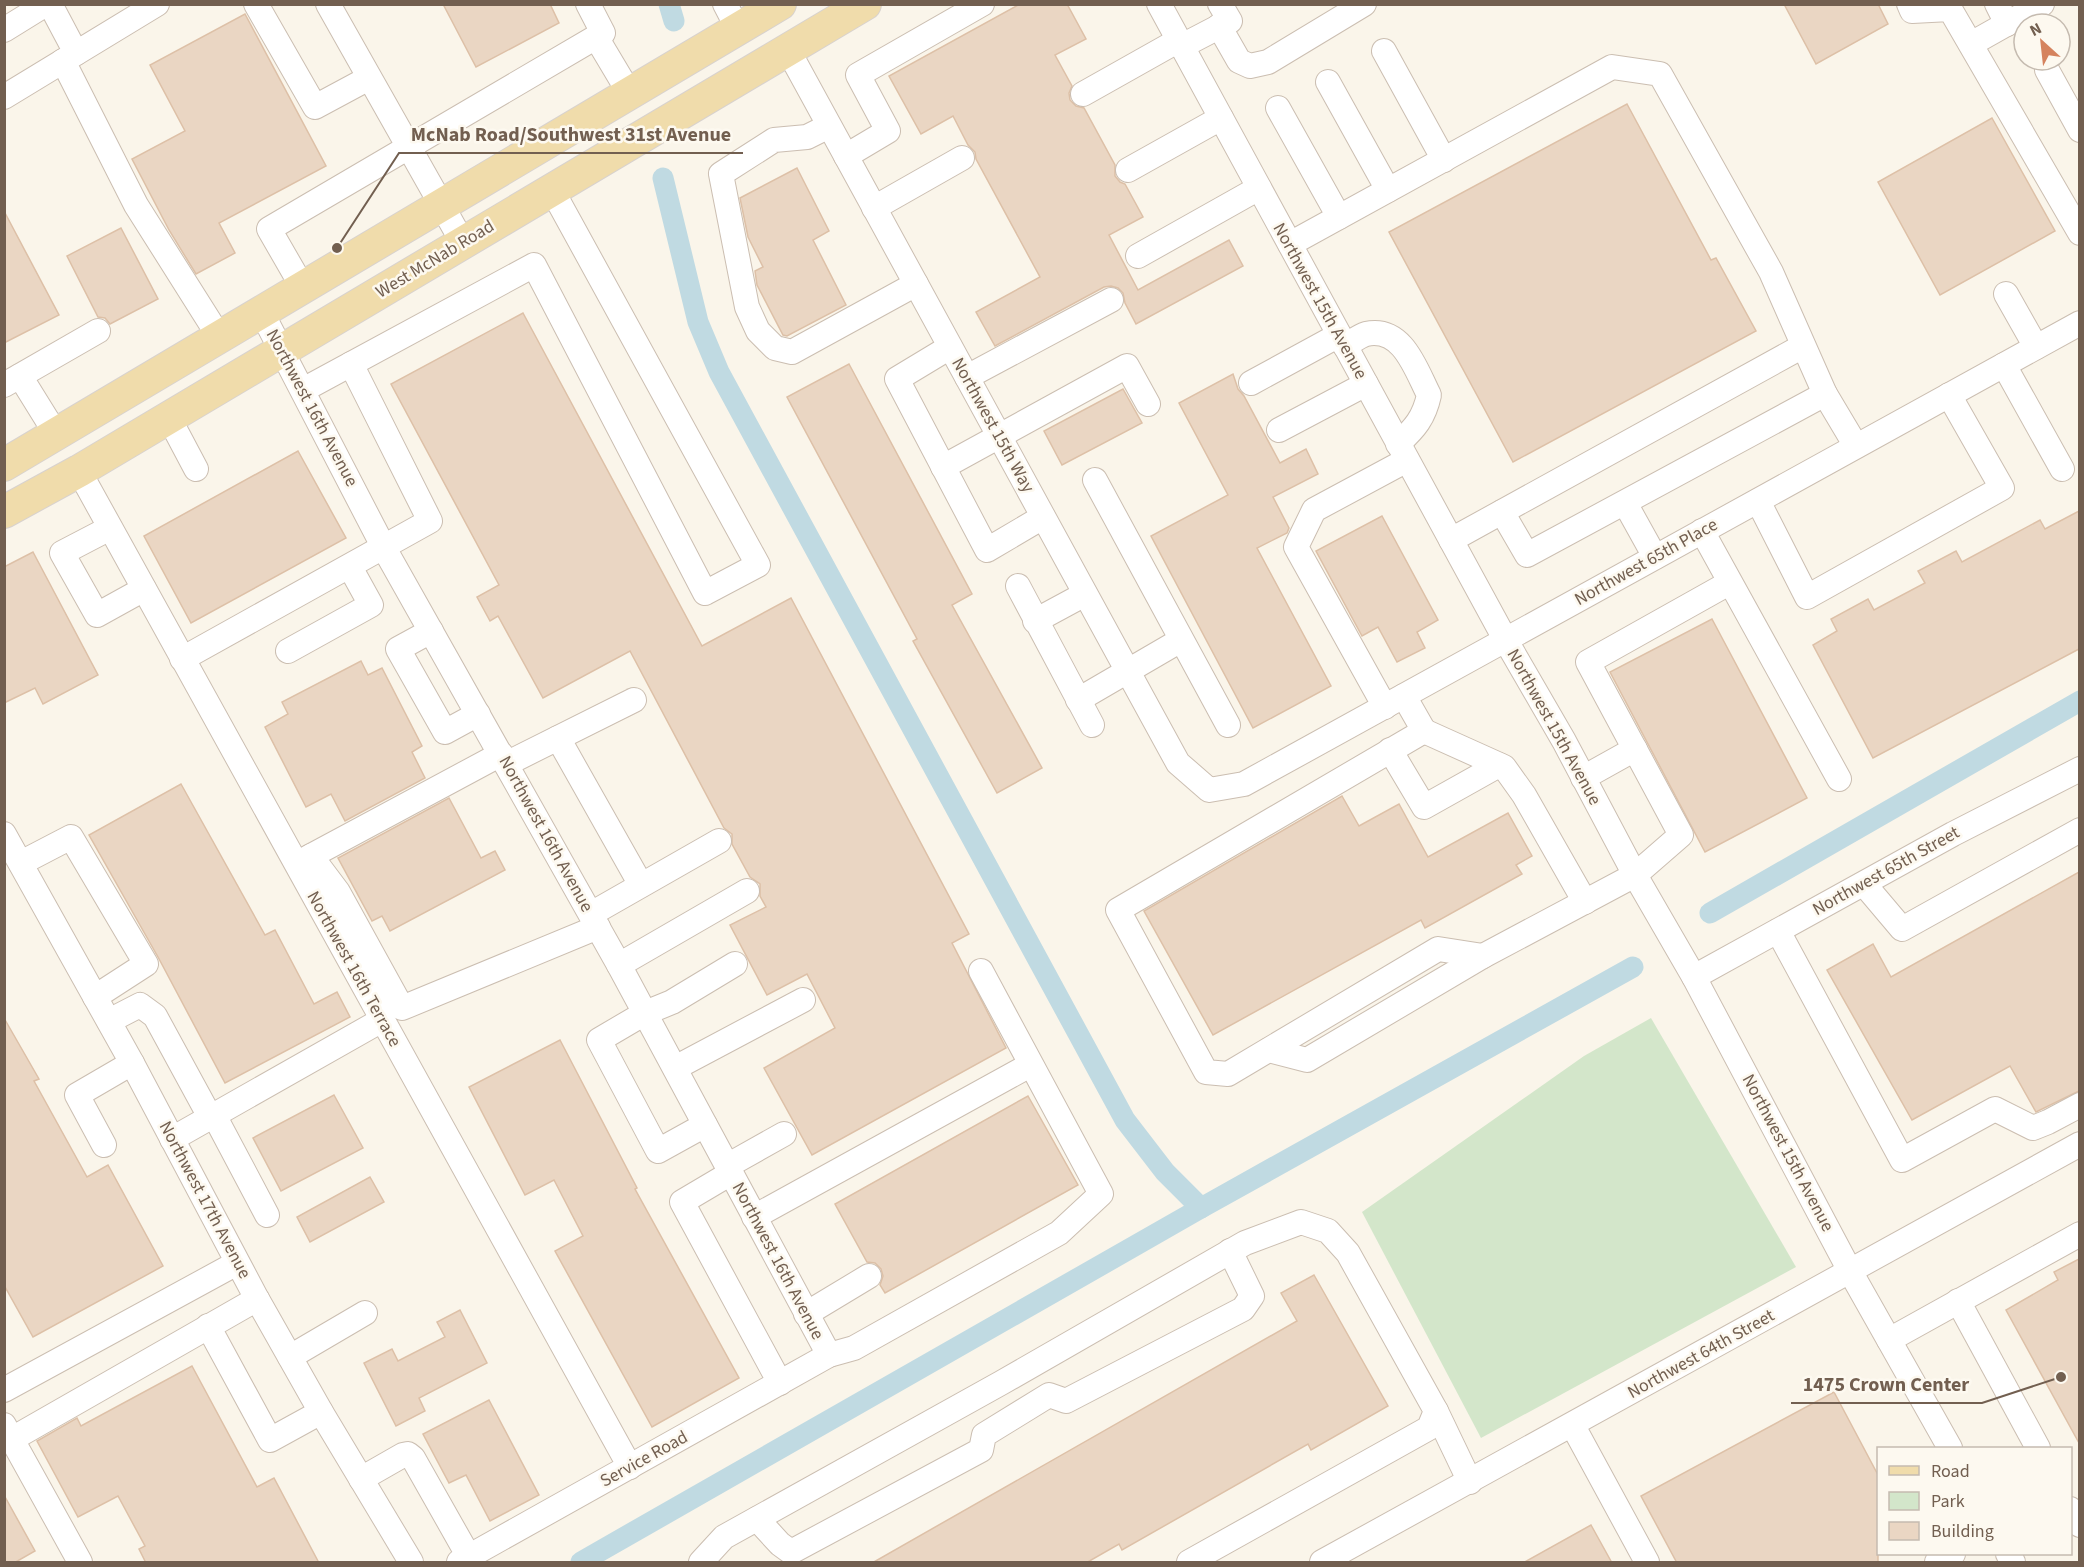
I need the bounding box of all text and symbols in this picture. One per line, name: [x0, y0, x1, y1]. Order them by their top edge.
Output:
north arrow: [2012, 12, 2072, 72]
text: N: [2026, 17, 2045, 42]
callout: McNab Road/Southwest 31st Avenue: [399, 115, 743, 153]
text: McNab Road/Southwest 31st Avenue: [411, 121, 731, 149]
street label: West McNab Road: [371, 214, 499, 304]
street label: Northwest 15th Avenue: [1267, 218, 1373, 384]
street label: Northwest 16th Avenue: [260, 325, 364, 491]
street label: Northwest 15th Way: [945, 353, 1041, 498]
street label: Northwest 65th Place: [1570, 512, 1722, 612]
street label: Northwest 15th Avenue: [1501, 644, 1607, 810]
street label: Northwest 16th Avenue: [493, 751, 599, 917]
street label: Northwest 65th Street: [1808, 820, 1964, 922]
street label: Northwest 16th Terrace: [301, 886, 407, 1052]
street label: Northwest 15th Avenue: [1736, 1070, 1840, 1236]
street label: Northwest 17th Avenue: [153, 1117, 257, 1283]
street label: Northwest 16th Avenue: [726, 1178, 830, 1344]
street label: Northwest 64th Street: [1623, 1303, 1779, 1405]
callout: 1475 Crown Center: [1791, 1365, 1982, 1403]
text: 1475 Crown Center: [1803, 1371, 1969, 1399]
street label: Service Road: [595, 1425, 693, 1493]
legend: [1877, 1447, 2072, 1555]
text: Road: [1931, 1459, 1970, 1484]
text: Park: [1931, 1489, 1965, 1514]
text: Building: [1931, 1519, 1994, 1544]

